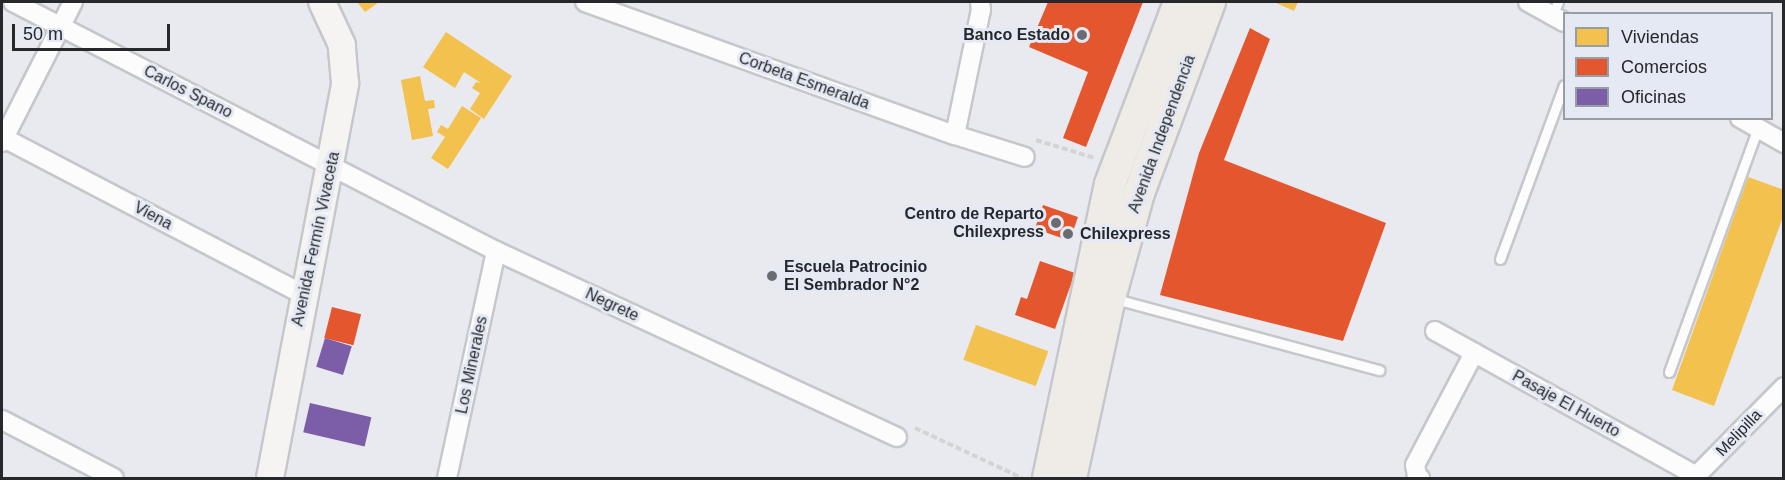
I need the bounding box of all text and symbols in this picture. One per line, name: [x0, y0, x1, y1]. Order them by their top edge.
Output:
scale bar: [15, 12, 172, 50]
legend: [1563, 12, 1773, 120]
text: 50 m: [23, 24, 63, 44]
place label: Banco Estado: [963, 25, 1070, 45]
text: Viviendas: [1621, 27, 1699, 47]
marker: Banco Estado: [1075, 28, 1089, 42]
street label: Corbeta Esmeralda: [736, 48, 872, 114]
street label: Avenida Independencia: [1124, 52, 1200, 216]
text: Comercios: [1621, 57, 1707, 77]
street label: Carlos Spano: [140, 61, 236, 123]
text: Oficinas: [1621, 87, 1686, 107]
street label: Avenida Fermín Vivaceta: [288, 150, 344, 328]
street label: Viena: [131, 198, 175, 234]
place label: Centro de Reparto Chilexpress: [904, 204, 1044, 242]
marker: Centro de Reparto Chilexpress: [1049, 216, 1063, 230]
place label: Chilexpress: [1080, 224, 1171, 244]
marker: Chilexpress: [1061, 227, 1075, 241]
place label: Escuela Patrocinio El Sembrador N°2: [784, 257, 927, 295]
marker: Escuela Patrocinio El Sembrador N°2: [765, 269, 779, 283]
street label: Negrete: [582, 284, 642, 326]
street label: Los Minerales: [452, 314, 492, 416]
street label: Pasaje El Huerto: [1509, 366, 1623, 442]
street label: Melipilla: [1712, 406, 1766, 460]

